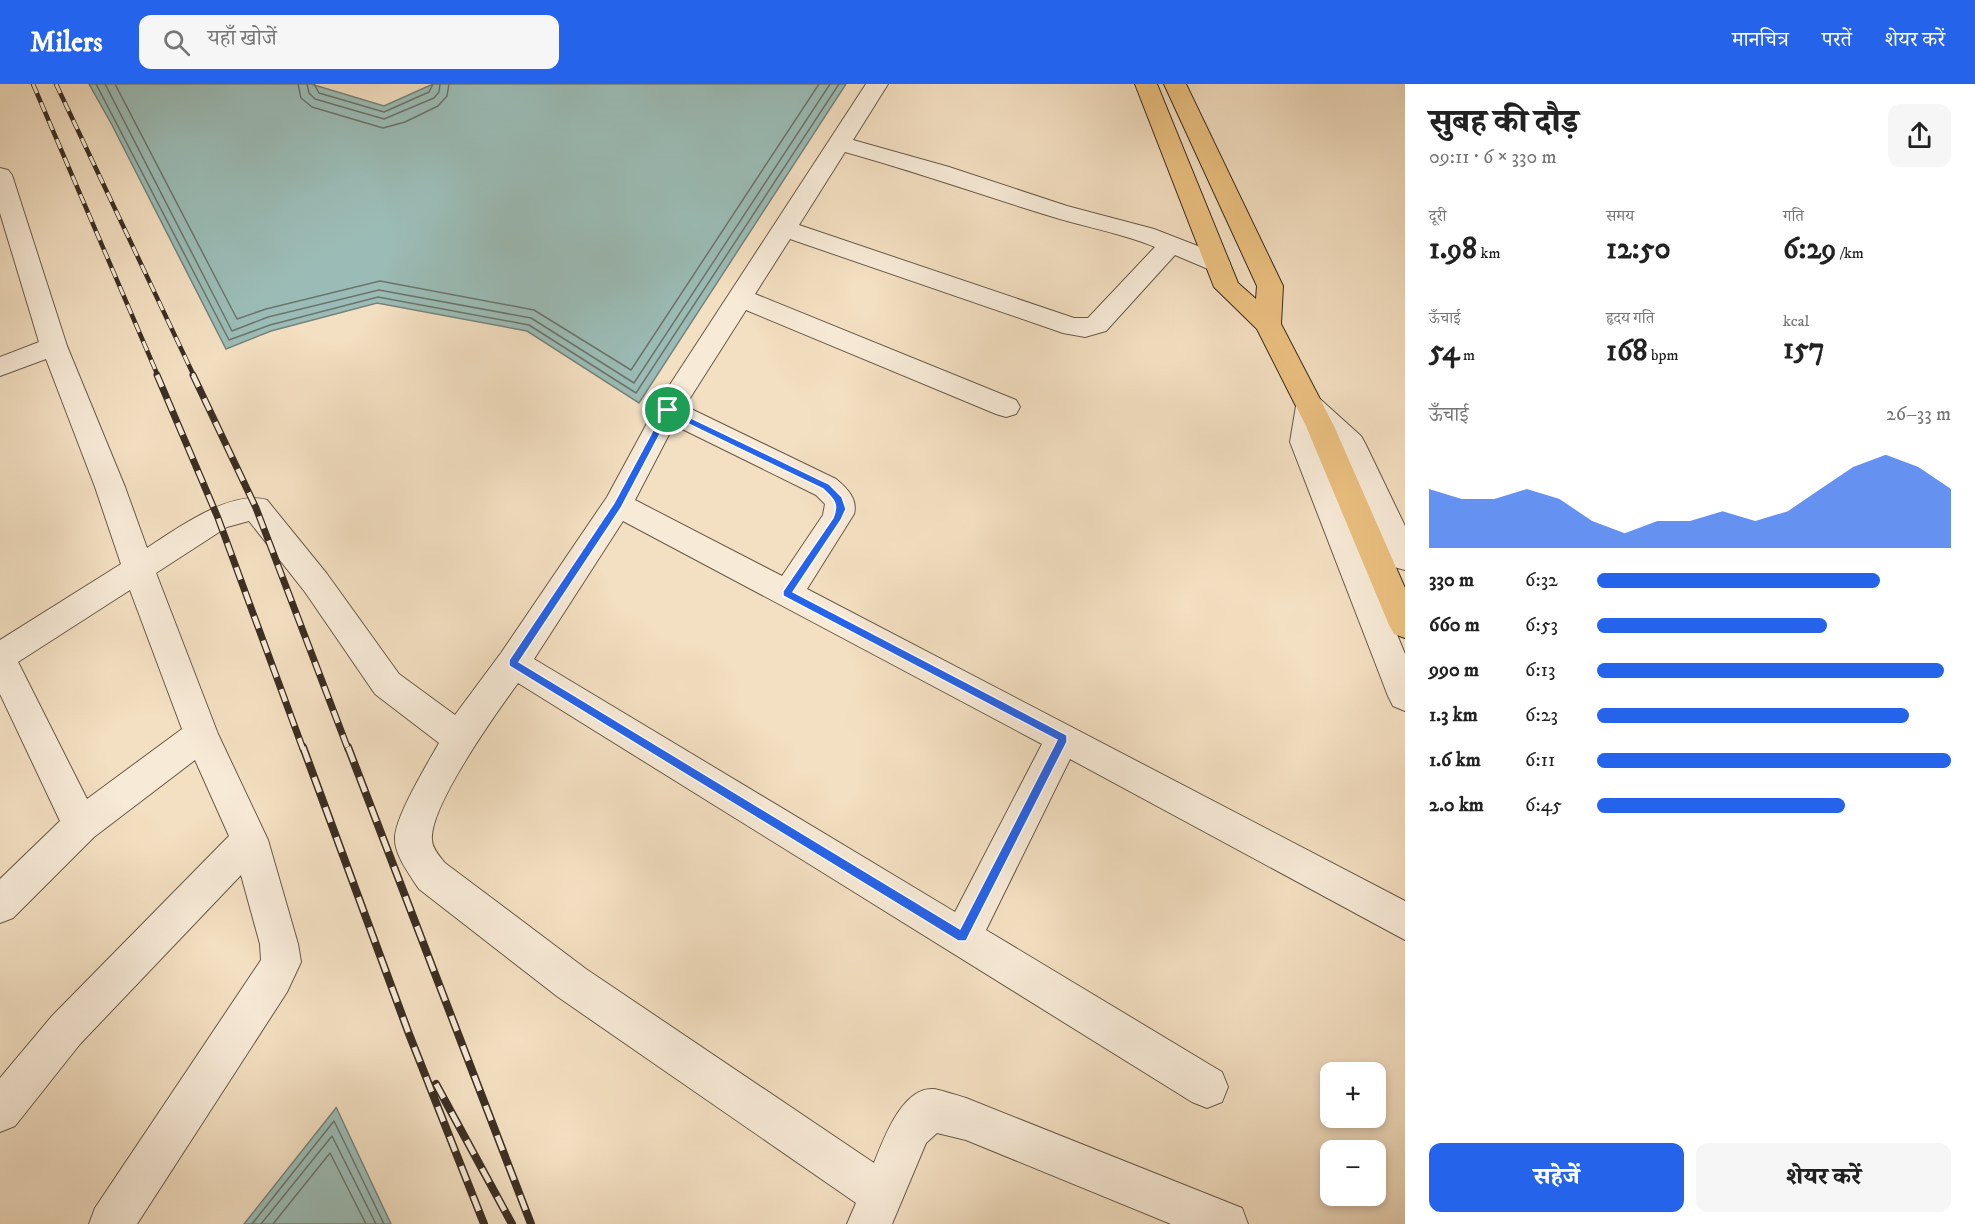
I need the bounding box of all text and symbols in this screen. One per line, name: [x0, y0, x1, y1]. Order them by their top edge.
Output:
search box: [139, 15, 559, 69]
text: Milers: [30, 25, 103, 60]
text: यहाँ खोजें: [208, 25, 277, 52]
icon: search: [160, 26, 193, 59]
text: मानचित्र: [1732, 27, 1789, 53]
text: परतें: [1822, 27, 1852, 53]
text: शेयर करें: [1885, 27, 1945, 53]
text: सुबह की दौड़: [1429, 102, 1579, 143]
button: share: [1888, 104, 1951, 167]
text: 09:11 · 6 × 330 m: [1429, 145, 1557, 170]
text: दूरी: [1429, 206, 1446, 226]
text: समय: [1606, 206, 1634, 226]
text: गति: [1783, 206, 1804, 226]
text: 1.98: [1429, 231, 1477, 268]
text: 12:50: [1606, 231, 1671, 268]
text: 6:29: [1783, 231, 1836, 268]
text: km: [1477, 243, 1501, 263]
text: /km: [1836, 243, 1864, 263]
text: ऊँचाई: [1429, 308, 1461, 328]
text: हृदय गति: [1606, 308, 1654, 328]
text: kcal: [1783, 311, 1809, 331]
text: 157: [1783, 331, 1825, 368]
text: 54: [1429, 333, 1460, 370]
text: 168: [1606, 333, 1648, 370]
text: m: [1460, 345, 1475, 365]
text: bpm: [1648, 345, 1679, 365]
pin: [642, 384, 693, 435]
icon: arrive: [651, 393, 684, 426]
text: 26–33 m: [1886, 402, 1951, 427]
text: ऊँचाई: [1429, 403, 1468, 428]
text: 330 m: [1429, 568, 1474, 593]
text: 6:32: [1525, 568, 1558, 593]
text: 660 m: [1429, 613, 1480, 638]
text: 6:53: [1525, 613, 1558, 638]
text: 990 m: [1429, 658, 1479, 683]
text: 6:13: [1525, 658, 1555, 683]
text: 1.3 km: [1429, 703, 1478, 728]
text: 6:23: [1525, 703, 1558, 728]
text: 1.6 km: [1429, 748, 1481, 773]
text: 6:11: [1525, 748, 1555, 773]
text: 2.0 km: [1429, 793, 1484, 818]
text: 6:45: [1525, 793, 1562, 818]
map controls: [1320, 1062, 1386, 1206]
button: +: [1320, 1062, 1386, 1128]
button: −: [1320, 1140, 1386, 1206]
button: सहेजें: [1429, 1143, 1684, 1212]
button: शेयर करें: [1696, 1143, 1951, 1212]

